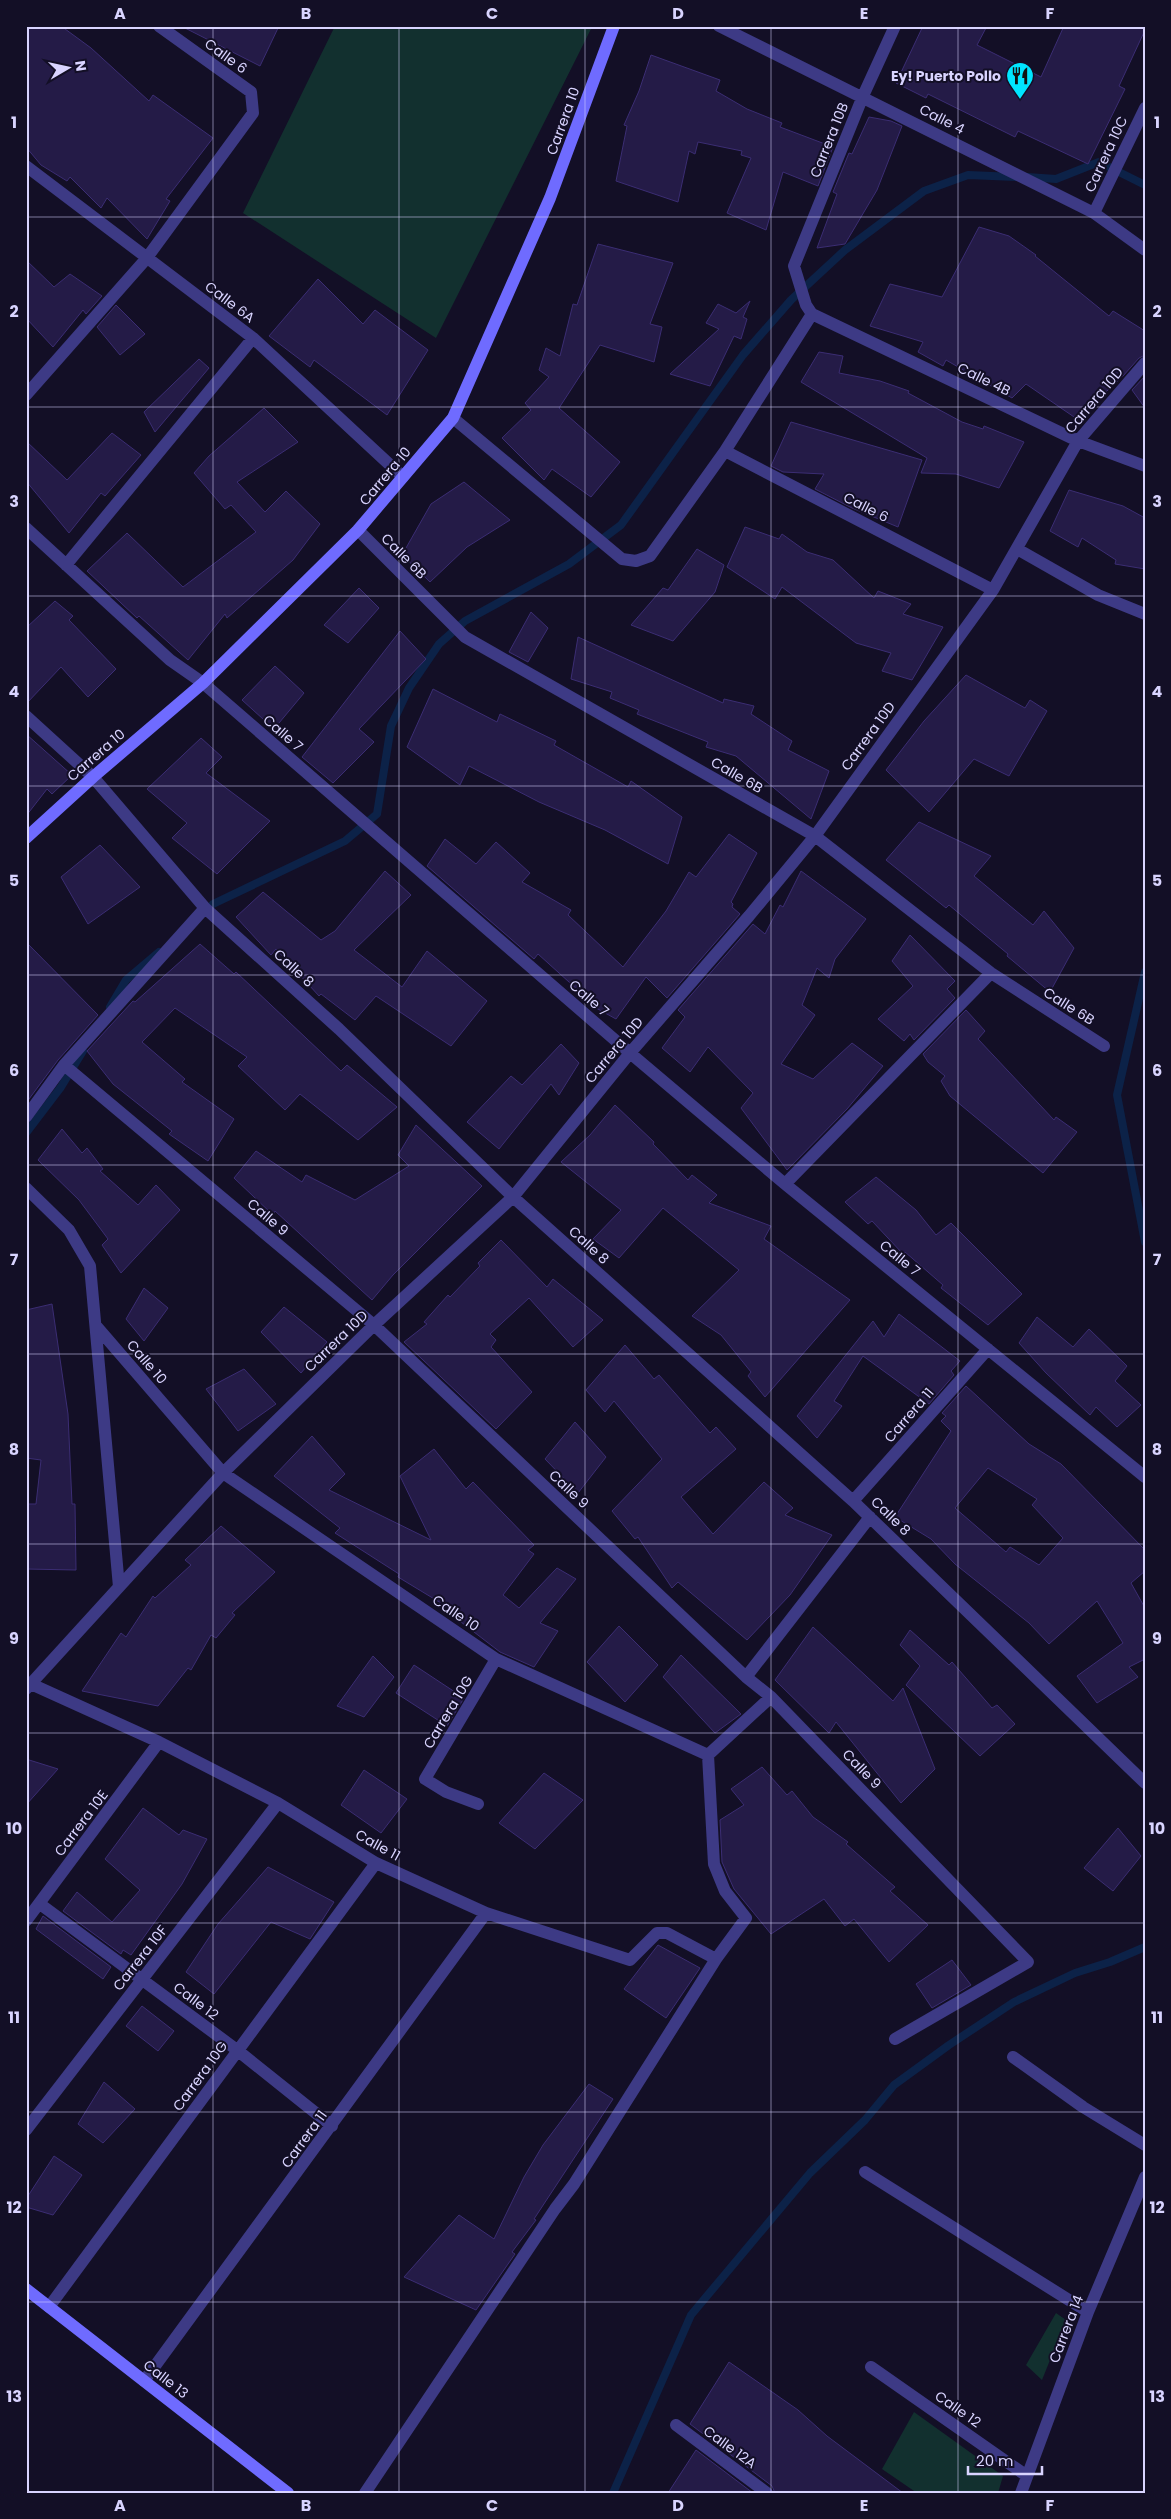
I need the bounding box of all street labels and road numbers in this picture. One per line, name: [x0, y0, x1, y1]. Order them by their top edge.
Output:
street label: Calle 6: [201, 34, 252, 78]
street label: Carrera 10: [541, 84, 585, 158]
street label: Carrera 10B: [805, 99, 853, 181]
street label: Calle 4: [916, 99, 968, 139]
street label: Carrera 10C: [1080, 113, 1132, 195]
street label: Calle 6A: [201, 277, 259, 327]
street label: Calle 4B: [954, 358, 1014, 400]
street label: Carrera 10D: [1060, 362, 1128, 437]
street label: Carrera 10: [354, 442, 416, 510]
street label: Calle 6: [840, 487, 892, 527]
street label: Calle 6B: [377, 529, 431, 583]
street label: Carrera 10D: [836, 697, 900, 775]
street label: Calle 7: [259, 710, 308, 756]
street label: Carrera 10: [63, 724, 129, 786]
street label: Calle 6B: [707, 752, 767, 798]
street label: Calle 8: [269, 944, 319, 992]
street label: Calle 7: [565, 975, 614, 1021]
street label: Calle 6B: [1040, 982, 1098, 1030]
street label: Carrera 10D: [580, 1012, 648, 1087]
street label: Calle 9: [243, 1194, 293, 1240]
street label: Calle 8: [564, 1221, 614, 1269]
street label: Calle 7: [875, 1235, 925, 1281]
street label: Carrera 10D: [300, 1306, 372, 1376]
street label: Calle 10: [122, 1335, 172, 1389]
street label: Carrera 11: [880, 1383, 938, 1447]
street label: Calle 9: [544, 1465, 594, 1513]
street label: Calle 8: [867, 1492, 915, 1540]
street label: Calle 10: [428, 1590, 484, 1636]
street label: Carrera 10G: [418, 1672, 478, 1752]
street label: Calle 9: [838, 1745, 886, 1793]
street label: Carrera 10E: [49, 1786, 113, 1860]
street label: Calle 11: [352, 1824, 404, 1866]
street label: Carrera 10F: [108, 1921, 172, 1995]
street label: Calle 12: [169, 1977, 223, 2025]
street label: Carrera 10G: [168, 2037, 232, 2115]
street label: Carrera 11: [276, 2106, 332, 2172]
street label: Carrera 14: [1044, 2292, 1088, 2366]
street label: Calle 13: [139, 2355, 193, 2403]
street label: Calle 12: [931, 2386, 985, 2432]
street label: Calle 12A: [699, 2421, 761, 2473]

